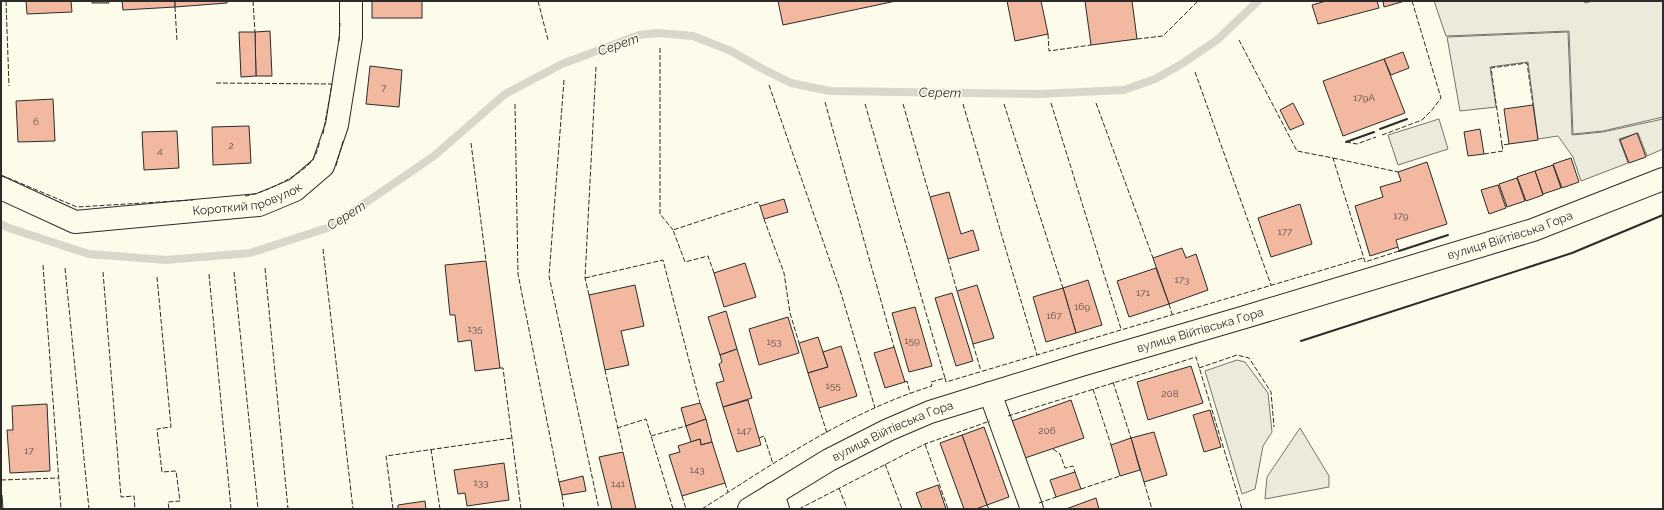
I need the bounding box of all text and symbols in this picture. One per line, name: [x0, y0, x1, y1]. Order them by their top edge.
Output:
water label: Серет: [596, 30, 641, 59]
house number: 7: [381, 82, 387, 93]
water label: Серет: [919, 85, 961, 100]
house number: 179А: [1353, 92, 1375, 103]
house number: 6: [33, 116, 39, 127]
house number: 2: [228, 140, 234, 151]
house number: 4: [157, 145, 163, 156]
street label: Короткий провулок: [192, 180, 305, 218]
water label: Серет: [324, 198, 368, 233]
street label: вулиця Війтівська Гора: [1446, 208, 1575, 262]
house number: 179: [1393, 210, 1409, 221]
house number: 177: [1278, 226, 1293, 237]
house number: 173: [1175, 274, 1189, 285]
house number: 171: [1136, 287, 1151, 298]
house number: 169: [1074, 301, 1090, 312]
street label: вулиця Війтівська Гора: [1135, 305, 1265, 355]
house number: 167: [1046, 310, 1062, 321]
house number: 135: [467, 323, 483, 334]
house number: 159: [904, 335, 920, 346]
house number: 153: [766, 336, 782, 347]
house number: 155: [825, 380, 841, 391]
house number: 208: [1161, 388, 1179, 399]
street label: вулиця Війтівська Гора: [830, 398, 955, 464]
house number: 147: [736, 425, 752, 436]
house number: 206: [1038, 425, 1056, 436]
house number: 17: [24, 445, 34, 456]
house number: 143: [689, 464, 705, 475]
house number: 133: [474, 477, 488, 488]
house number: 141: [611, 478, 626, 489]

